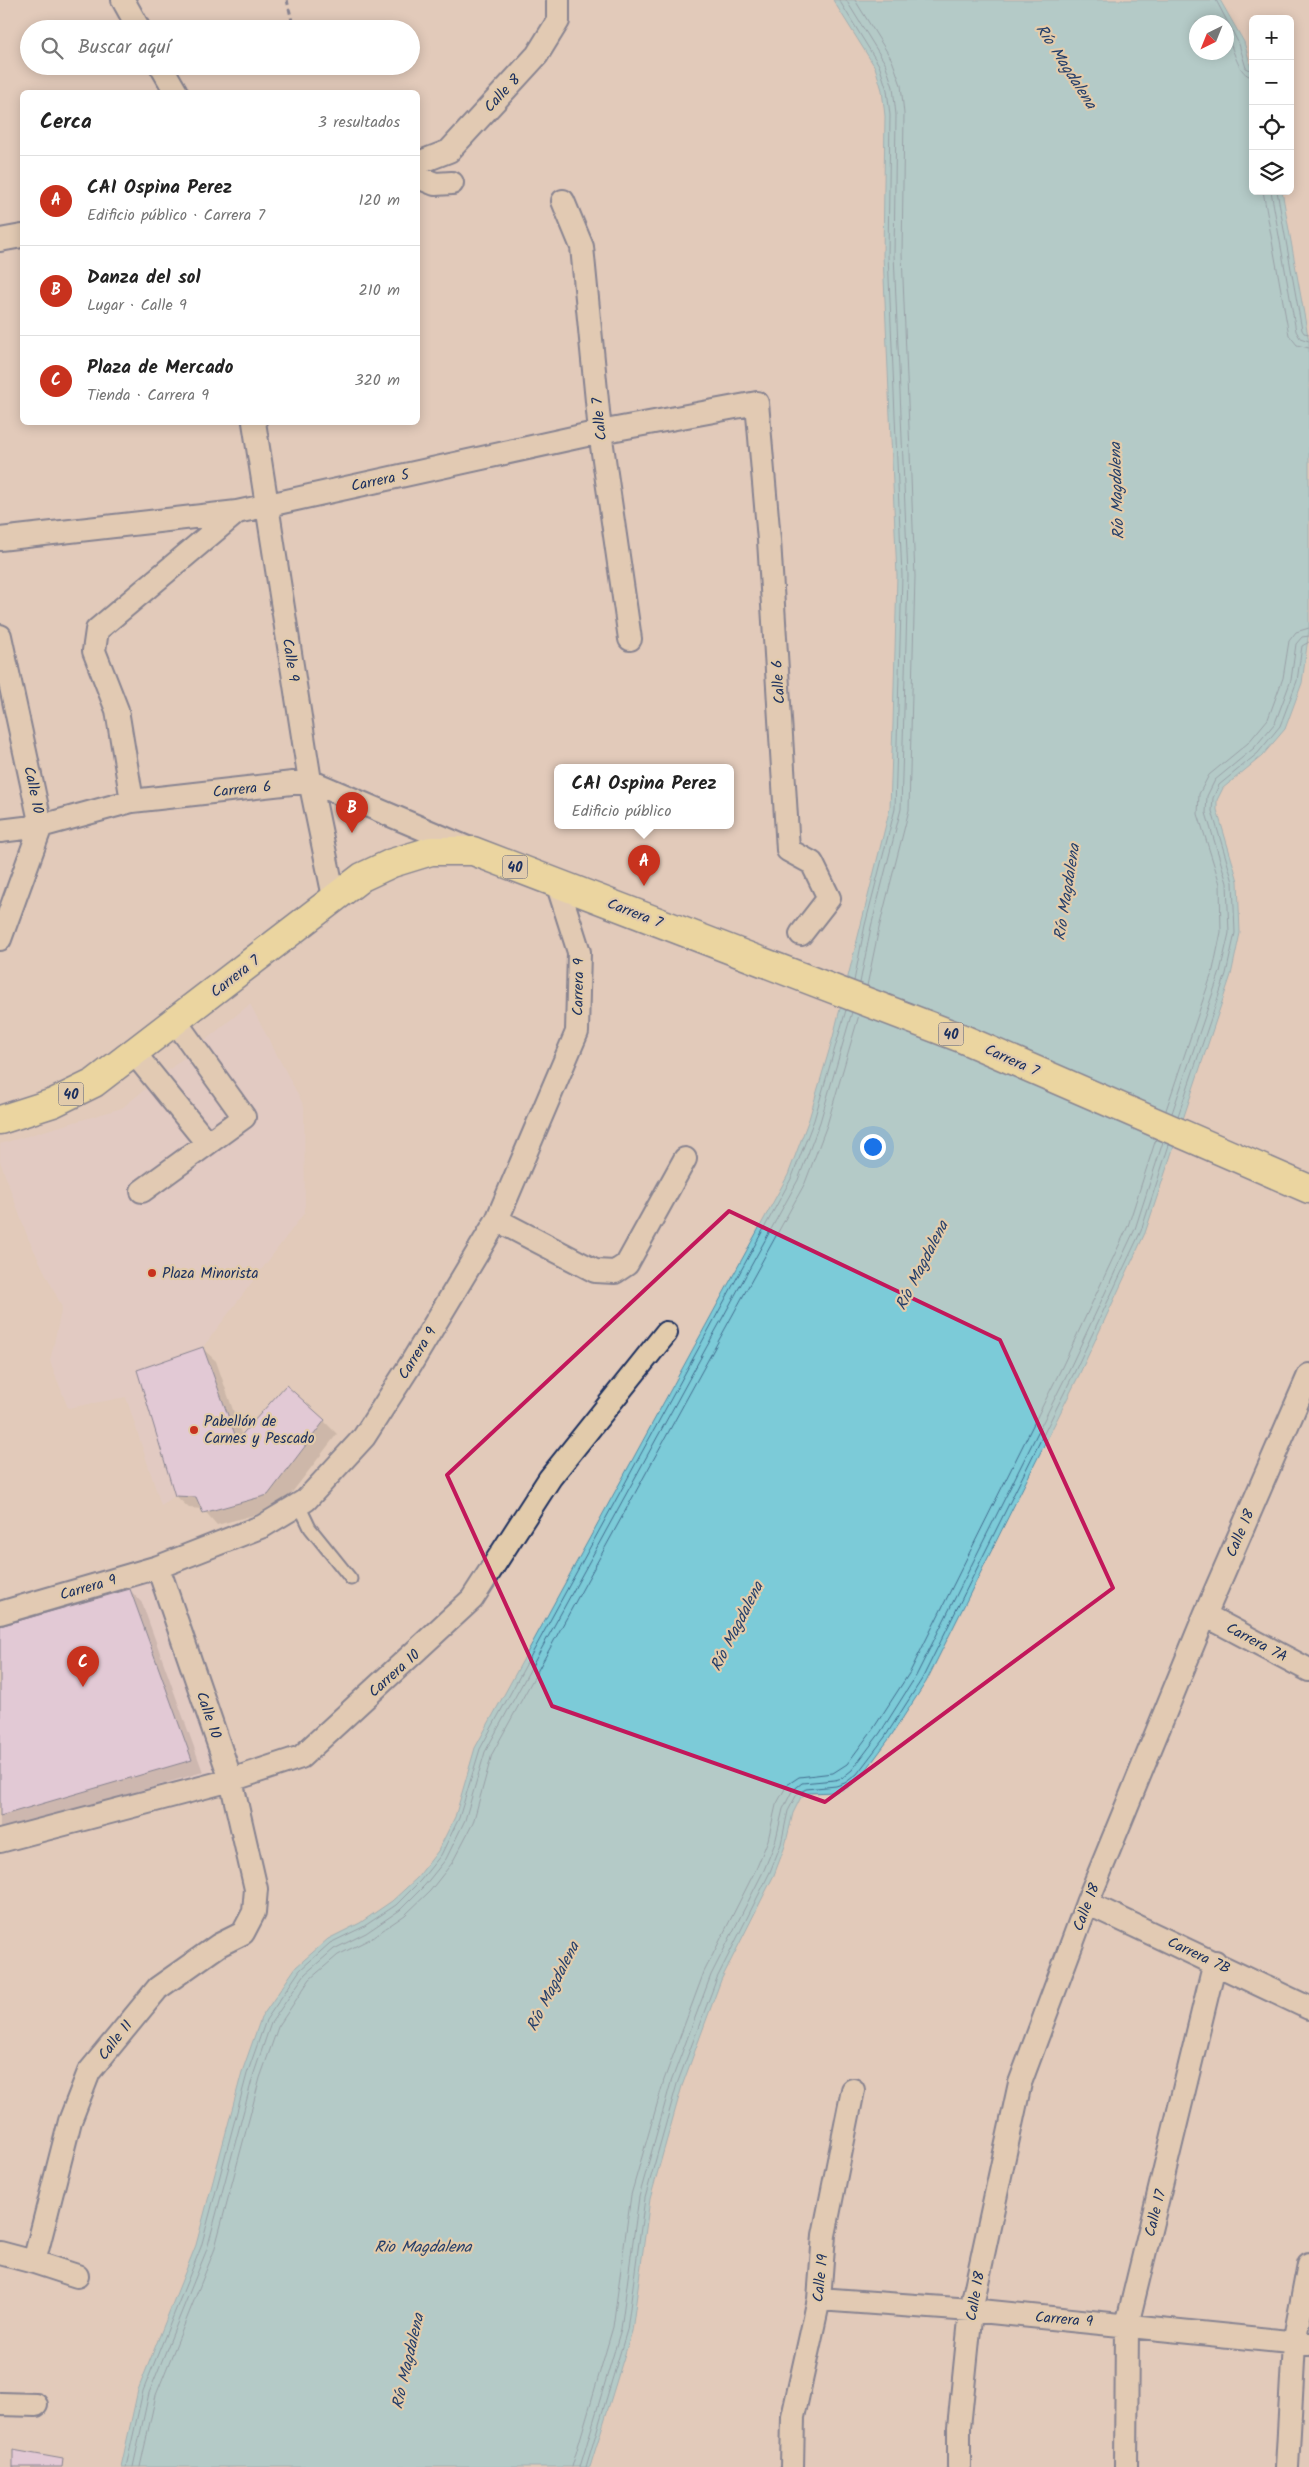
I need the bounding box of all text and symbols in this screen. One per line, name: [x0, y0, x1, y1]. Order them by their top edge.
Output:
north arrow: [1189, 15, 1234, 60]
map controls: [1249, 15, 1294, 195]
button: +: [1249, 15, 1294, 60]
water label: Río Magdalena: [1029, 19, 1104, 116]
search box: [20, 20, 420, 75]
text: Buscar aquí: [78, 33, 170, 63]
icon: search: [38, 34, 66, 62]
button: −: [1249, 60, 1294, 105]
street label: Calle 8: [479, 68, 528, 118]
button: locate: [1249, 105, 1294, 150]
text: Cerca: [40, 106, 92, 139]
text: 3 resultados: [318, 110, 400, 135]
button: layers: [1249, 150, 1294, 195]
text: CAI Ospina Perez: [87, 173, 232, 203]
text: A: [51, 188, 61, 213]
text: 120 m: [359, 188, 400, 213]
text: Edificio público · Carrera 7: [87, 203, 265, 228]
text: Danza del sol: [87, 263, 200, 293]
text: B: [51, 278, 61, 303]
text: 210 m: [359, 278, 400, 303]
text: Lugar · Calle 9: [87, 293, 187, 318]
text: Plaza de Mercado: [87, 353, 234, 383]
text: C: [51, 368, 61, 393]
text: 320 m: [354, 368, 400, 393]
text: Tienda · Carrera 9: [87, 383, 209, 408]
street label: Calle 7: [586, 395, 614, 442]
water label: Río Magdalena: [1103, 440, 1132, 540]
street label: Carrera 5: [349, 463, 412, 499]
street label: Calle 9: [275, 637, 305, 684]
street label: Calle 6: [765, 659, 793, 705]
street label: Calle 10: [16, 764, 50, 817]
popup: [554, 764, 734, 829]
text: CAI Ospina Perez: [571, 769, 717, 799]
street label: Carrera 6: [211, 775, 273, 805]
pin: B: [336, 792, 368, 833]
text: Edificio público: [571, 799, 671, 824]
water label: Río Magdalena: [1048, 841, 1088, 942]
pin: A: [628, 845, 660, 886]
road number: 40: [502, 856, 528, 879]
street label: Carrera 7: [603, 892, 667, 936]
street label: Carrera 7: [206, 949, 267, 1004]
street label: Carrera 9: [566, 957, 592, 1016]
road number: 40: [938, 1022, 964, 1046]
street label: Carrera 7: [980, 1038, 1044, 1084]
road number: 40: [58, 1082, 84, 1106]
your location: [860, 1134, 886, 1160]
water label: Río Magdalena: [889, 1215, 956, 1315]
place label: Plaza Minorista: [162, 1262, 258, 1286]
marker: Plaza Minorista: [146, 1267, 158, 1279]
street label: Carrera 9: [392, 1322, 444, 1385]
place label: Pabellón de Carnes y Pescado: [204, 1410, 315, 1451]
marker: Pabellón de Carnes y Pescado: [188, 1424, 200, 1436]
street label: Calle 18: [1220, 1505, 1262, 1561]
street label: Carrera 9: [57, 1568, 120, 1607]
water label: Río Magdalena: [704, 1576, 771, 1676]
street label: Carrera 7A: [1221, 1617, 1292, 1669]
street label: Carrera 10: [363, 1643, 426, 1704]
pin: C: [67, 1646, 99, 1687]
street label: Calle 10: [189, 1689, 227, 1743]
street label: Calle 18: [1067, 1879, 1107, 1935]
street label: Carrera 7B: [1163, 1931, 1234, 1981]
water label: Río Magdalena: [520, 1936, 587, 2036]
street label: Calle 11: [92, 2015, 139, 2066]
street label: Calle 17: [1139, 2186, 1174, 2239]
water label: Rio Magdalena: [374, 2235, 473, 2260]
street label: Calle 19: [807, 2252, 836, 2303]
street label: Calle 18: [960, 2269, 992, 2323]
street label: Carrera 9: [1034, 2306, 1095, 2335]
water label: Río Magdalena: [385, 2310, 432, 2411]

